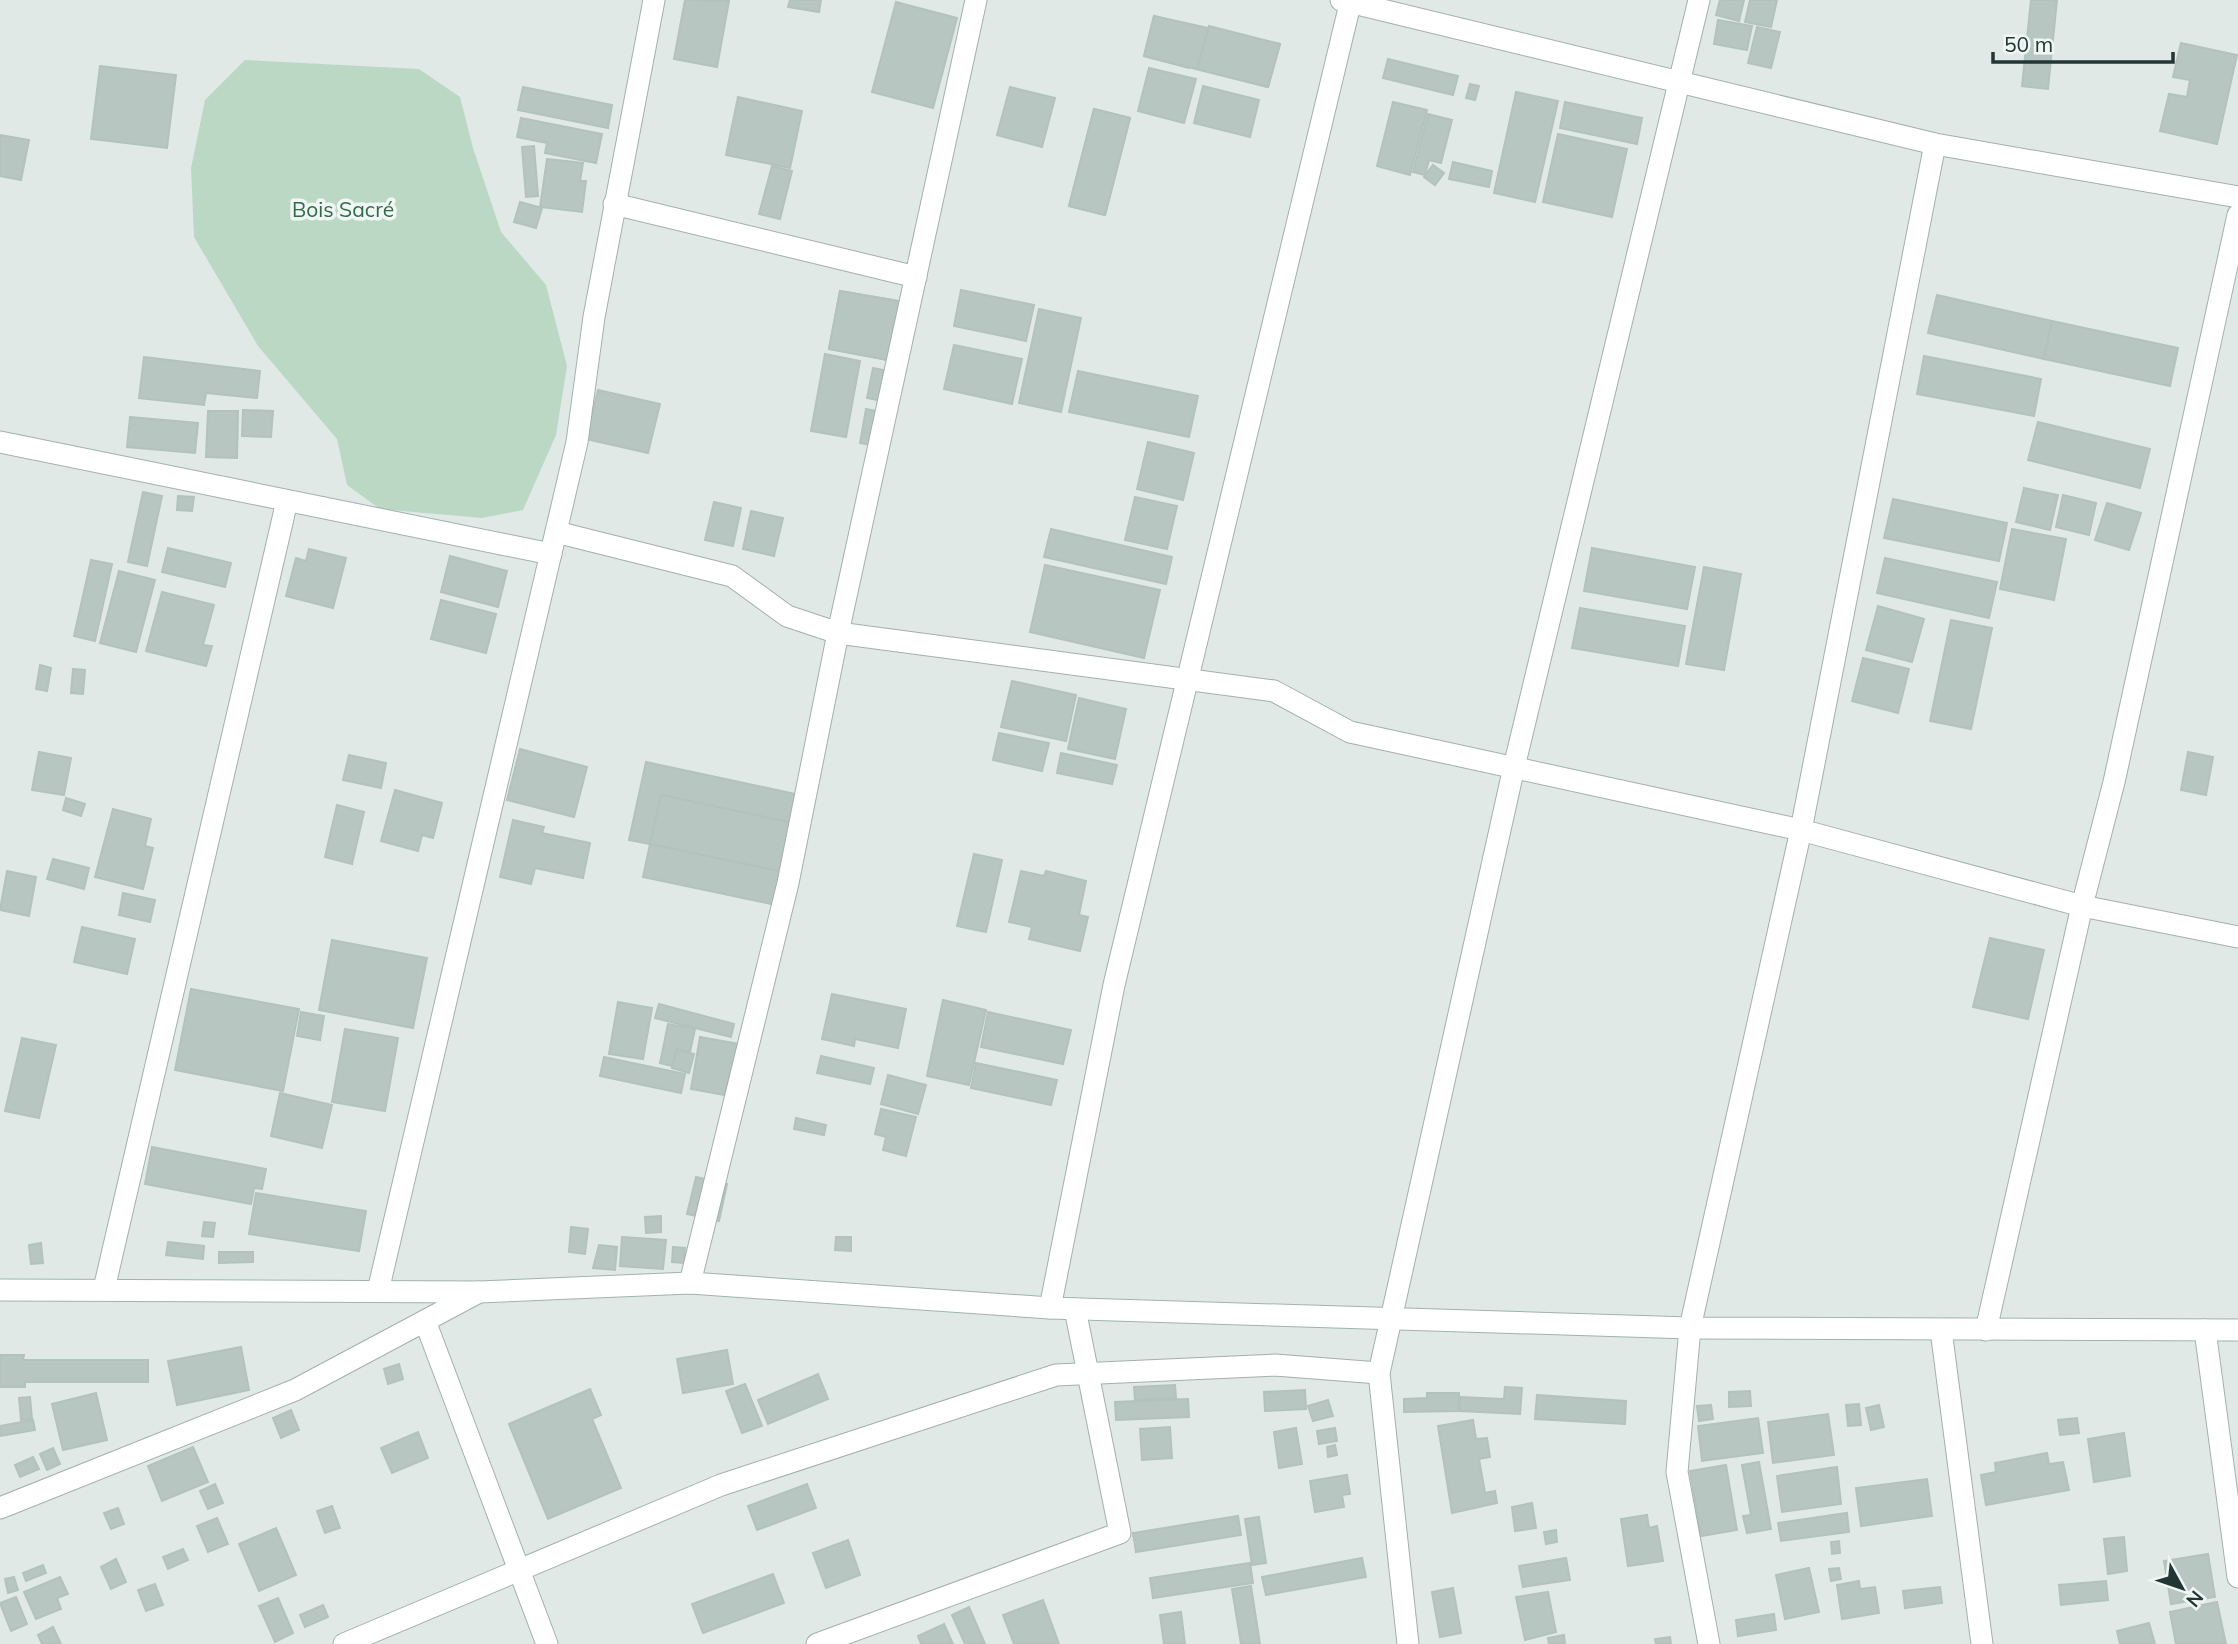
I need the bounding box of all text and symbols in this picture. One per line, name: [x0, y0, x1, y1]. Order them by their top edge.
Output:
scale bar: [1993, 21, 2173, 65]
text: 50 m: [2004, 31, 2053, 57]
park label: Bois Sacré: [292, 196, 394, 222]
north arrow: [2147, 1553, 2217, 1623]
text: N: [2181, 1586, 2209, 1612]

